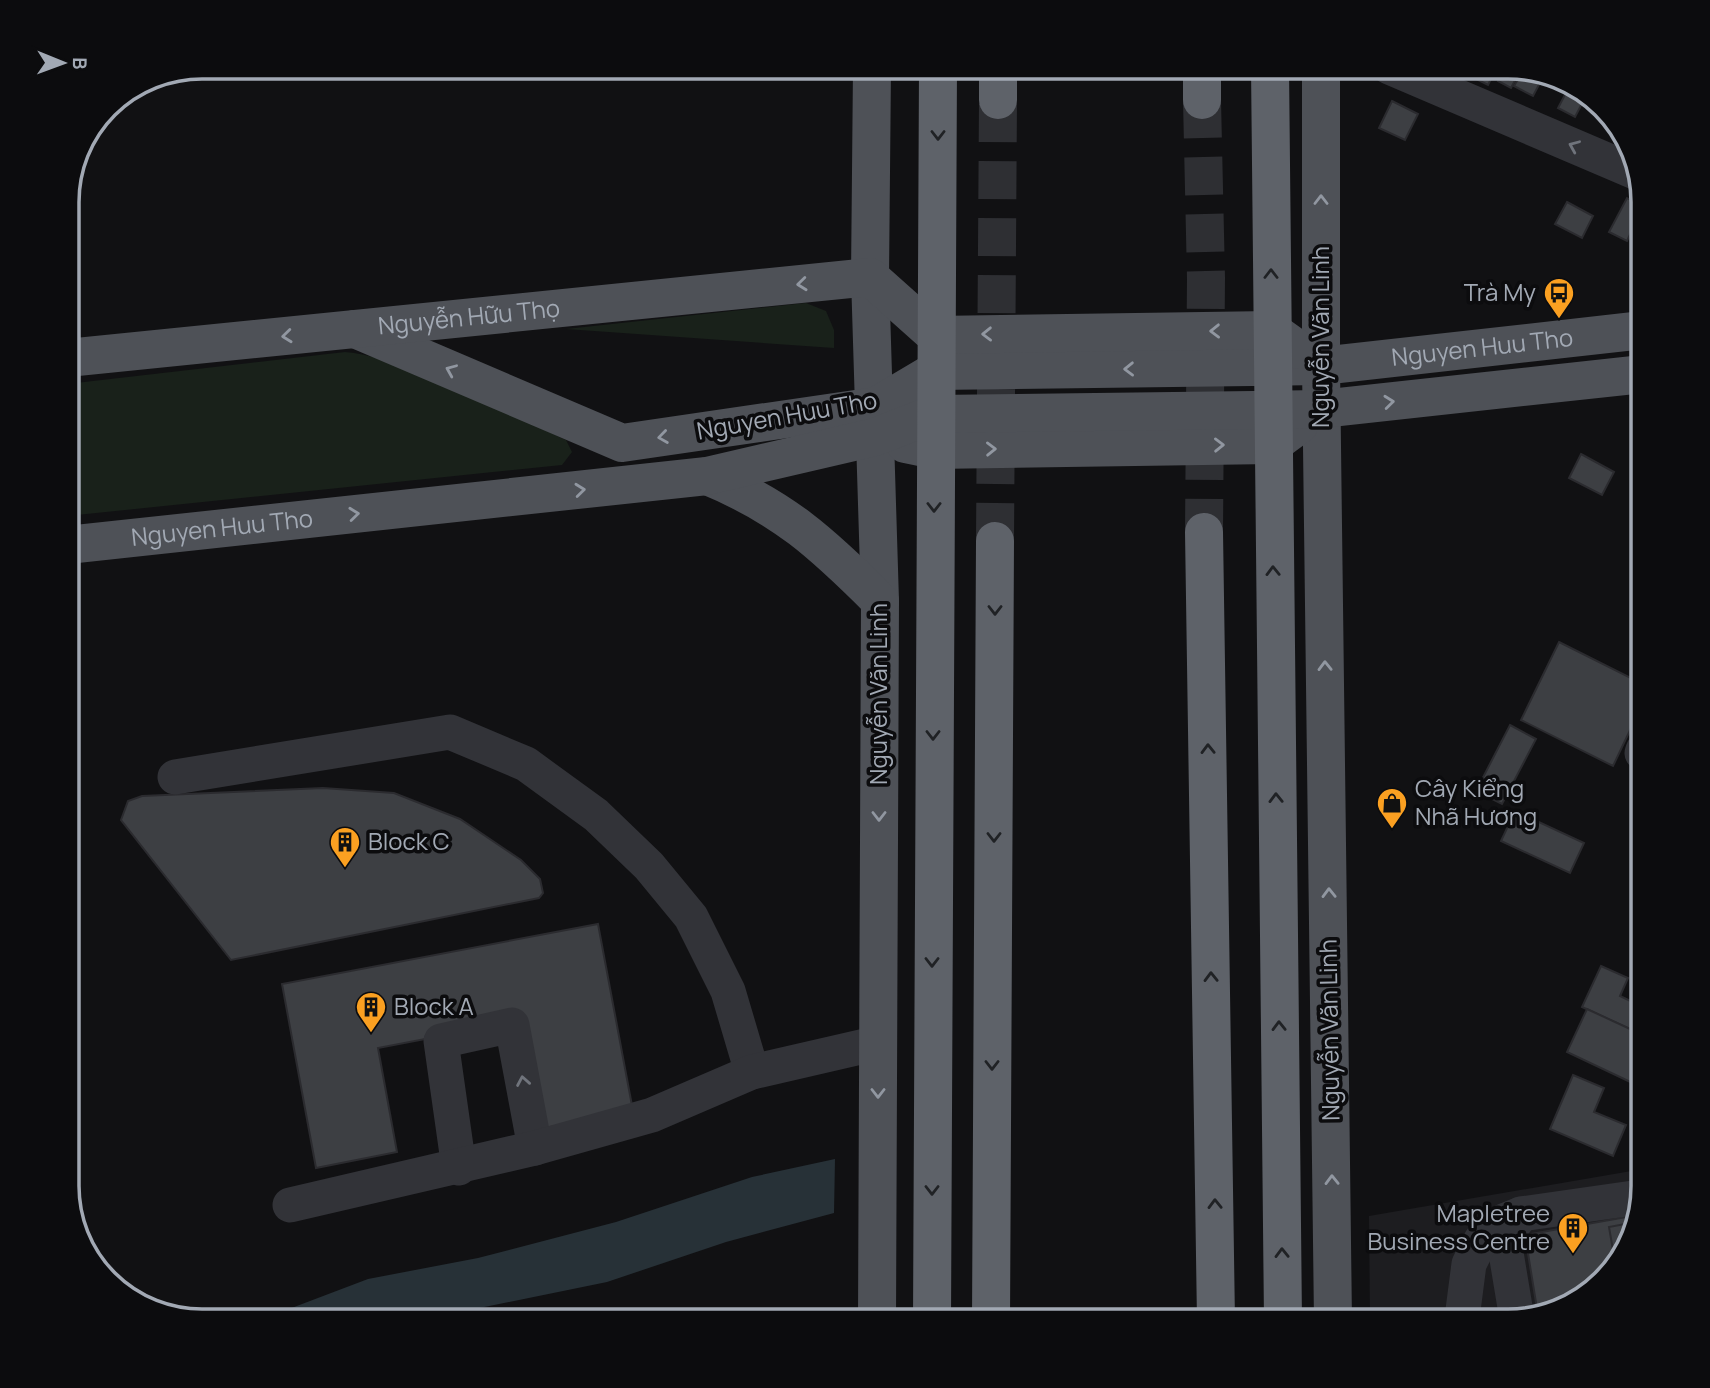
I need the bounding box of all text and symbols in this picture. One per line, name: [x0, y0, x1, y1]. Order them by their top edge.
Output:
north arrow: [28, 28, 98, 98]
text: B: [67, 57, 93, 70]
one-way arrow: [930, 130, 946, 141]
one-way arrow: [1569, 140, 1581, 154]
one-way arrow: [1313, 194, 1329, 205]
street label: Nguyễn Văn Linh: [1303, 246, 1336, 428]
one-way arrow: [1263, 268, 1279, 279]
place label: Trà My: [1464, 275, 1536, 308]
one-way arrow: [796, 276, 808, 291]
bus stop icon: Trà My: [1542, 276, 1576, 320]
street label: Nguyễn Hữu Thọ: [376, 290, 561, 342]
street label: Nguyen Huu Tho: [1390, 320, 1575, 373]
one-way arrow: [1209, 323, 1220, 339]
one-way arrow: [982, 326, 992, 342]
one-way arrow: [281, 328, 292, 343]
one-way arrow: [1123, 361, 1134, 376]
one-way arrow: [446, 365, 458, 379]
street label: Nguyen Huu Tho: [694, 382, 879, 447]
one-way arrow: [1384, 395, 1395, 410]
one-way arrow: [657, 430, 669, 445]
one-way arrow: [1213, 438, 1224, 453]
one-way arrow: [986, 441, 997, 457]
one-way arrow: [575, 483, 586, 498]
street label: Nguyen Huu Tho: [129, 501, 314, 553]
one-way arrow: [926, 502, 942, 513]
one-way arrow: [349, 507, 360, 522]
one-way arrow: [1266, 565, 1281, 576]
street label: Nguyễn Văn Linh: [861, 603, 894, 785]
one-way arrow: [987, 605, 1003, 615]
one-way arrow: [1317, 660, 1333, 670]
one-way arrow: [925, 730, 941, 740]
one-way arrow: [1200, 744, 1215, 755]
place label: Cây Kiểng Nhã Hương: [1415, 771, 1537, 832]
shop icon: Cây Kiểng Nhã Hương: [1375, 786, 1409, 830]
one-way arrow: [1268, 793, 1284, 803]
one-way arrow: [871, 811, 887, 822]
place label: Block C: [368, 824, 450, 857]
building icon: Block C: [328, 825, 362, 869]
one-way arrow: [986, 832, 1001, 843]
one-way arrow: [1321, 887, 1336, 898]
street label: Nguyễn Văn Linh: [1310, 939, 1347, 1121]
one-way arrow: [925, 957, 940, 968]
one-way arrow: [1203, 971, 1219, 982]
place label: Block A: [394, 989, 474, 1022]
building icon: Block A: [354, 990, 388, 1034]
one-way arrow: [1271, 1020, 1287, 1031]
one-way arrow: [984, 1060, 1000, 1070]
one-way arrow: [516, 1075, 531, 1087]
one-way arrow: [870, 1088, 886, 1098]
one-way arrow: [1324, 1174, 1340, 1185]
one-way arrow: [924, 1185, 940, 1195]
place label: Mapletree Business Centre: [1367, 1196, 1550, 1257]
one-way arrow: [1207, 1199, 1222, 1210]
building icon: Mapletree Business Centre: [1556, 1211, 1590, 1255]
one-way arrow: [1274, 1248, 1290, 1258]

